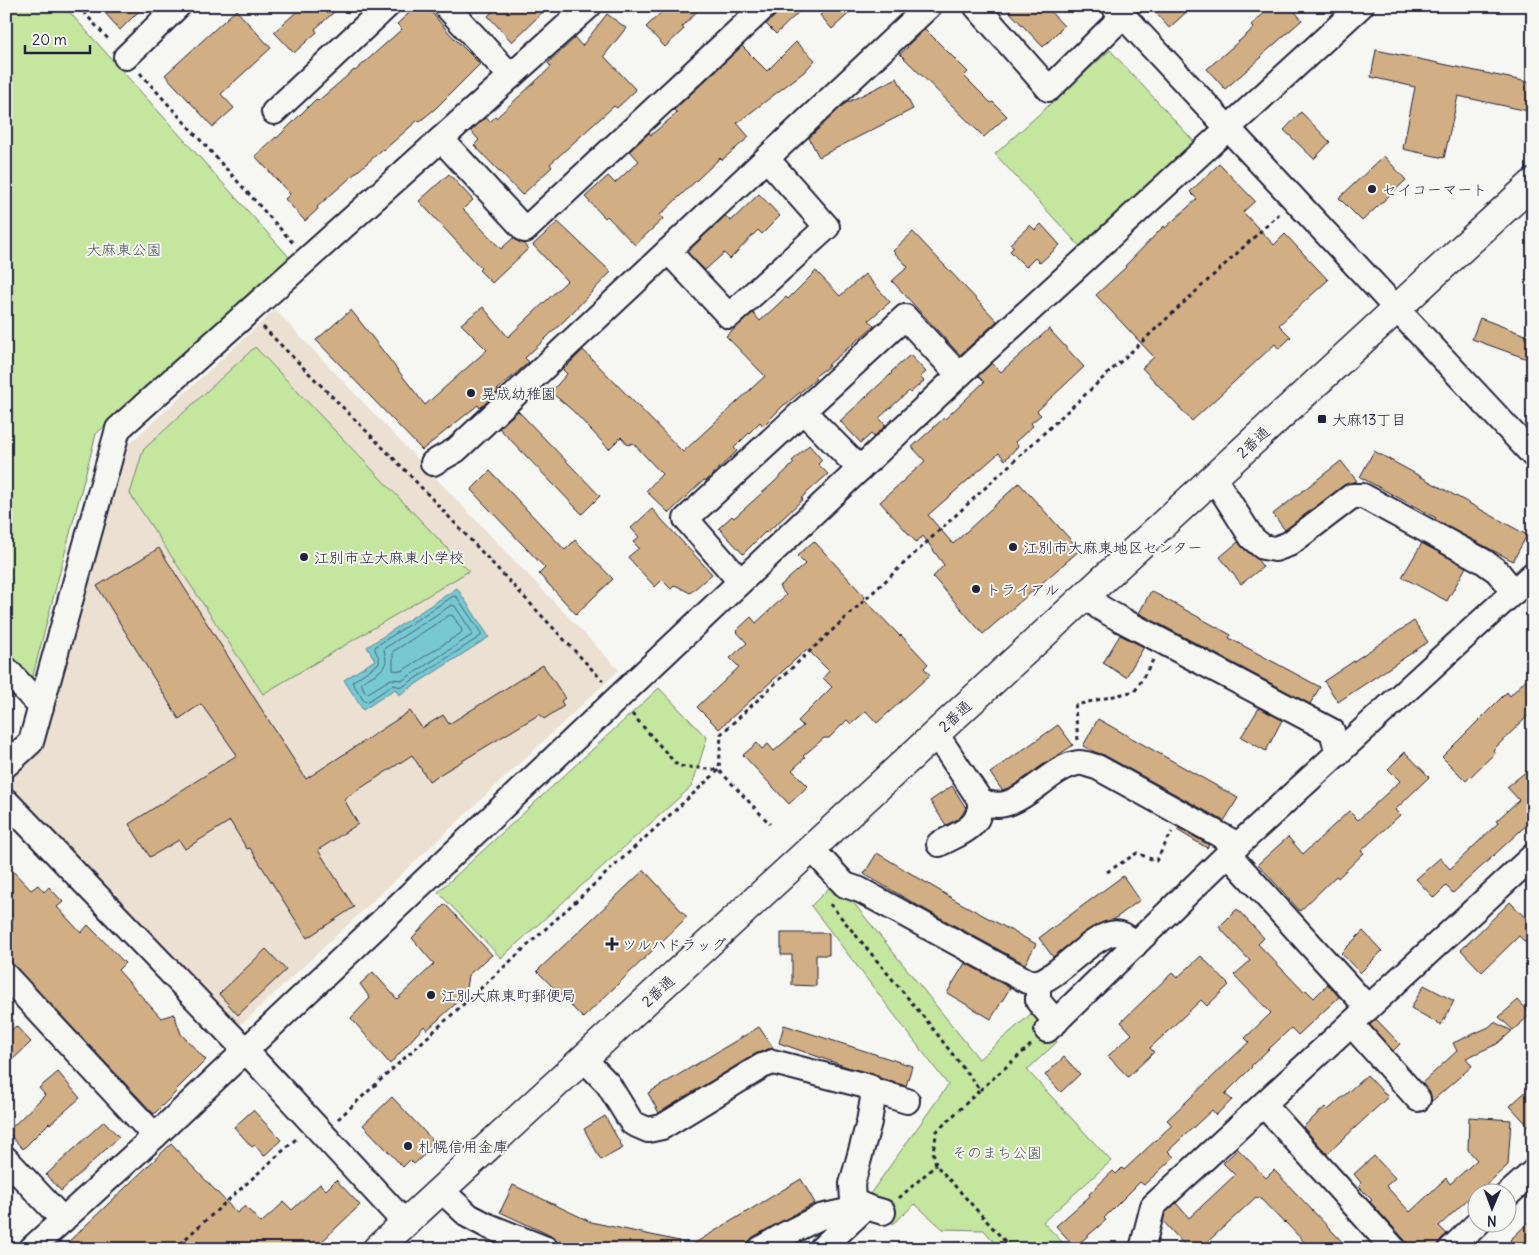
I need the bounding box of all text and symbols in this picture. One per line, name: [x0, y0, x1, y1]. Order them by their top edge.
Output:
scale bar: [25, 22, 90, 54]
text: 20 m: [32, 30, 67, 49]
place label: セイコーマート: [1382, 180, 1487, 199]
marker: セイコーマート: [1366, 183, 1378, 195]
park label: 大麻東公園: [86, 240, 162, 259]
place label: 晃成幼稚園: [481, 384, 556, 403]
marker: 晃成幼稚園: [465, 387, 477, 399]
place label: 大麻13丁目: [1332, 410, 1406, 429]
marker: 大麻13丁目: [1316, 413, 1328, 425]
street label: 2番通: [1233, 422, 1273, 462]
place label: 江別市大麻東地区センター: [1023, 538, 1202, 557]
marker: 江別市大麻東地区センター: [1007, 541, 1019, 553]
place label: 江別市立大麻東小学校: [314, 548, 464, 567]
marker: 江別市立大麻東小学校: [298, 551, 310, 563]
place label: トライアル: [986, 580, 1060, 599]
marker: トライアル: [970, 583, 982, 595]
street label: 2番通: [935, 696, 975, 736]
place label: ツルハドラッグ: [622, 935, 726, 954]
marker: ツルハドラッグ: [606, 938, 618, 950]
street label: 2番通: [638, 971, 678, 1011]
place label: 江別大麻東町郵便局: [441, 986, 576, 1005]
marker: 江別大麻東町郵便局: [425, 989, 437, 1001]
place label: 札幌信用金庫: [418, 1137, 508, 1156]
marker: 札幌信用金庫: [402, 1140, 414, 1152]
park label: そのまち公園: [952, 1143, 1042, 1162]
north arrow: [1466, 1182, 1516, 1232]
text: N: [1487, 1212, 1497, 1230]

